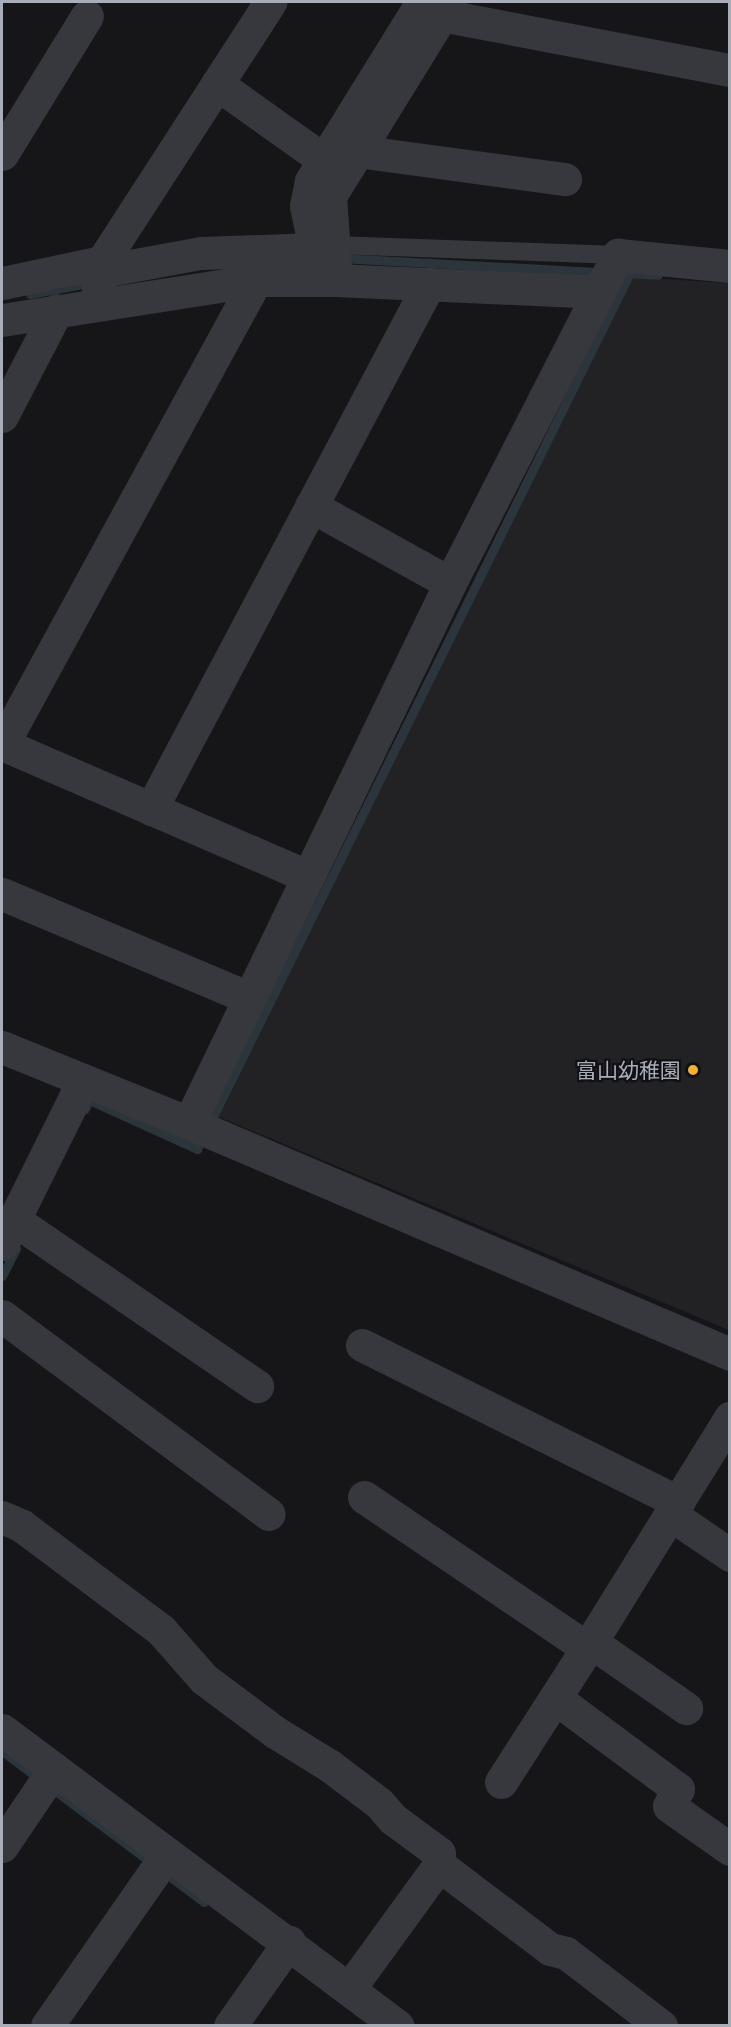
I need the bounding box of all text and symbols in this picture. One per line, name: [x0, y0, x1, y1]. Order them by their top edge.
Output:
place label: 富山幼稚園: [576, 1057, 681, 1083]
marker: 富山幼稚園: [686, 1063, 700, 1077]

